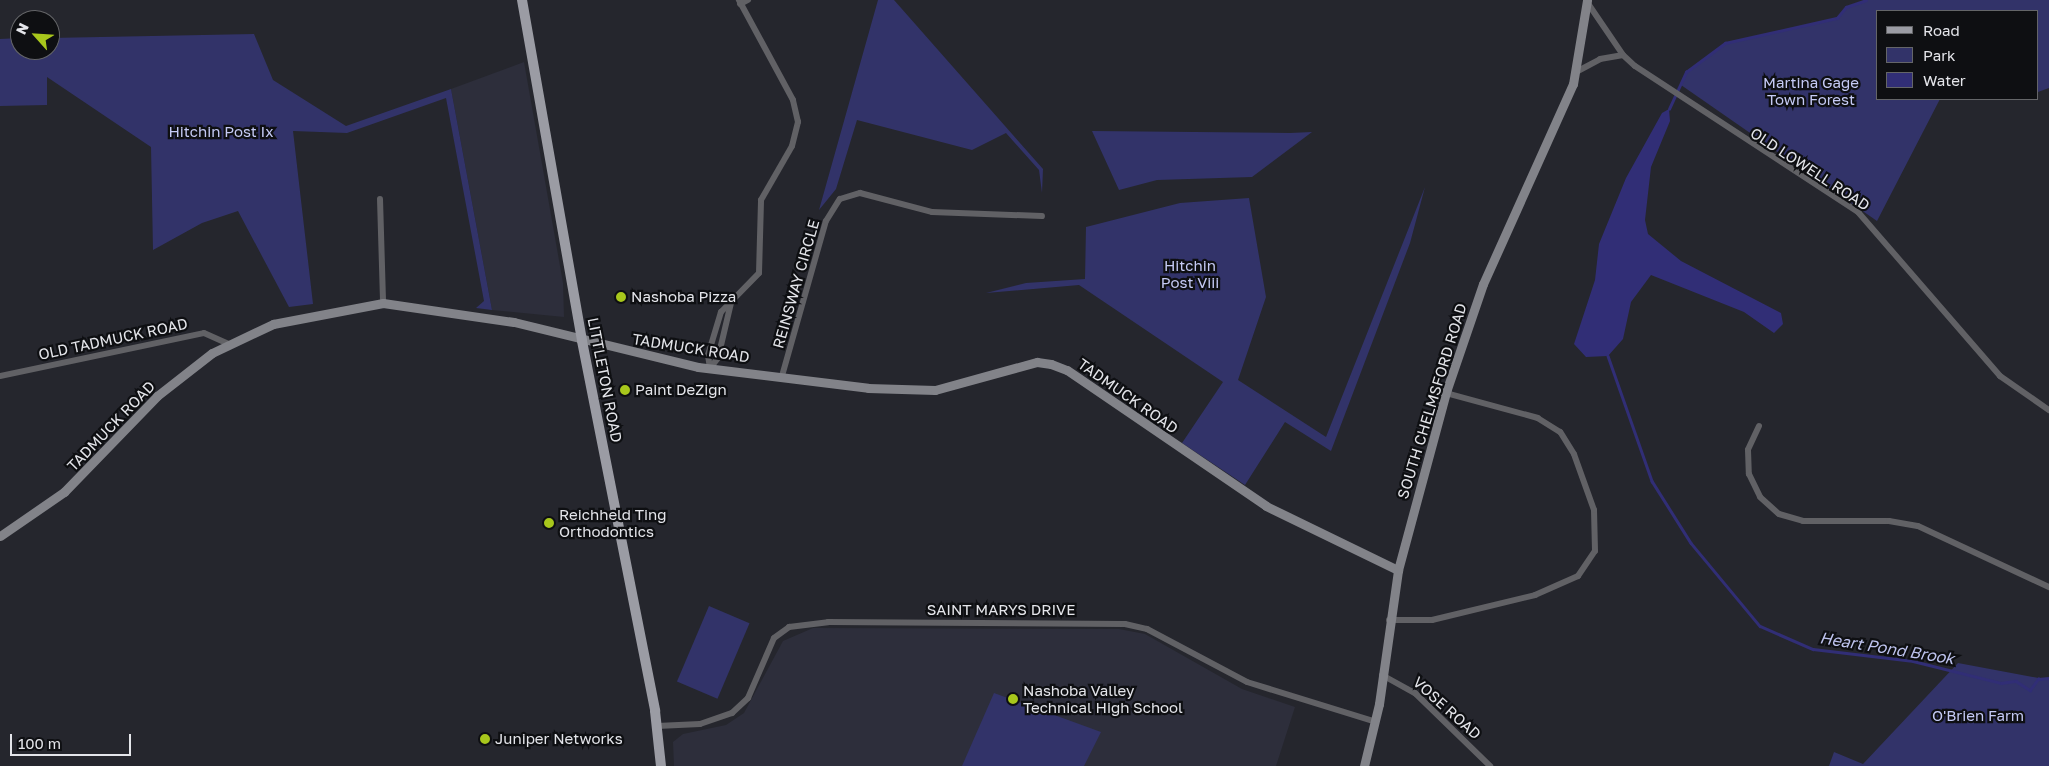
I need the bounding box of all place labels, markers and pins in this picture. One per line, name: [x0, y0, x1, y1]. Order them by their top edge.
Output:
place label: Nashoba Pizza: [631, 288, 736, 306]
marker: Nashoba Pizza: [615, 291, 627, 303]
place label: Paint DeZign: [635, 381, 727, 399]
marker: Paint DeZign: [619, 384, 631, 396]
place label: Reichheld Ting Orthodontics: [559, 505, 666, 540]
marker: Reichheld Ting Orthodontics: [543, 517, 555, 529]
place label: Nashoba Valley Technical High School: [1023, 681, 1183, 716]
marker: Nashoba Valley Technical High School: [1007, 693, 1019, 705]
place label: Juniper Networks: [495, 730, 623, 748]
marker: Juniper Networks: [479, 733, 491, 745]

